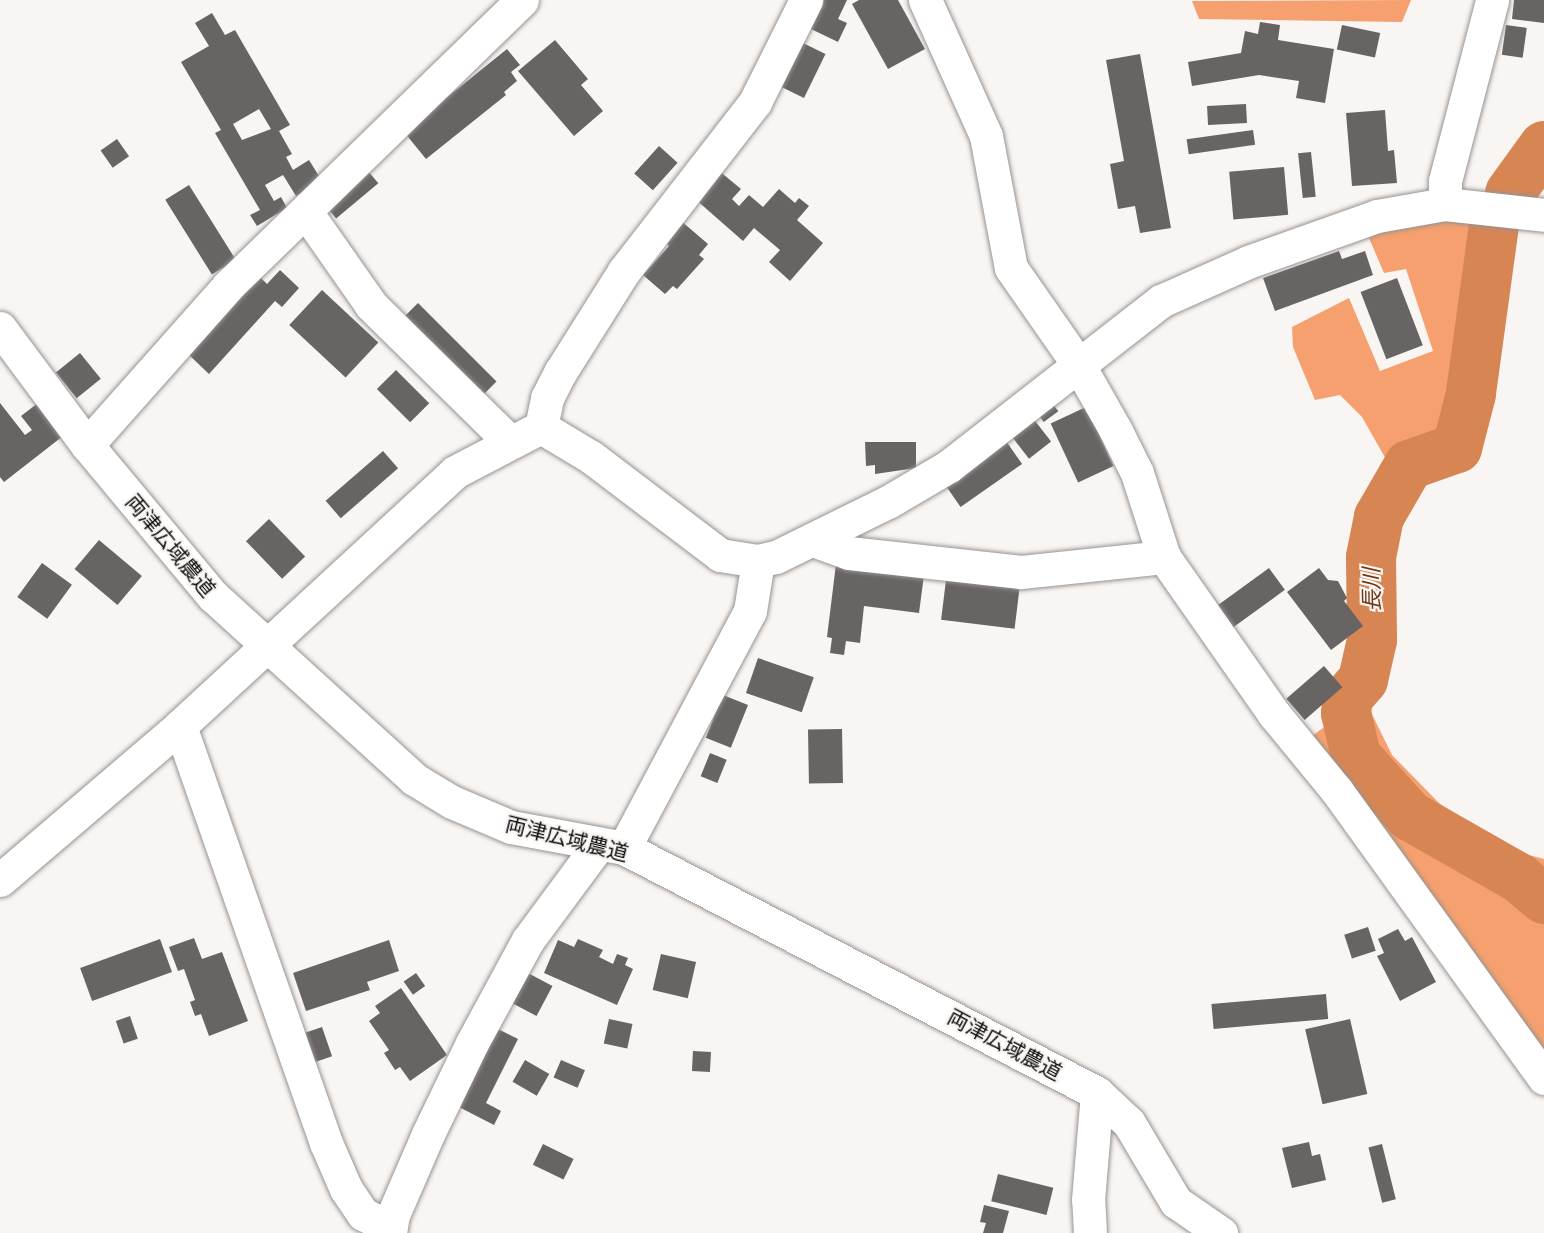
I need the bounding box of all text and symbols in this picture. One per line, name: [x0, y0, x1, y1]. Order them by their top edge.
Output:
street label: 両津広域農道: [121, 489, 221, 601]
water label: 長川: [1357, 568, 1385, 612]
street label: 両津広域農道: [503, 811, 631, 865]
street label: 両津広域農道: [943, 1003, 1067, 1085]

